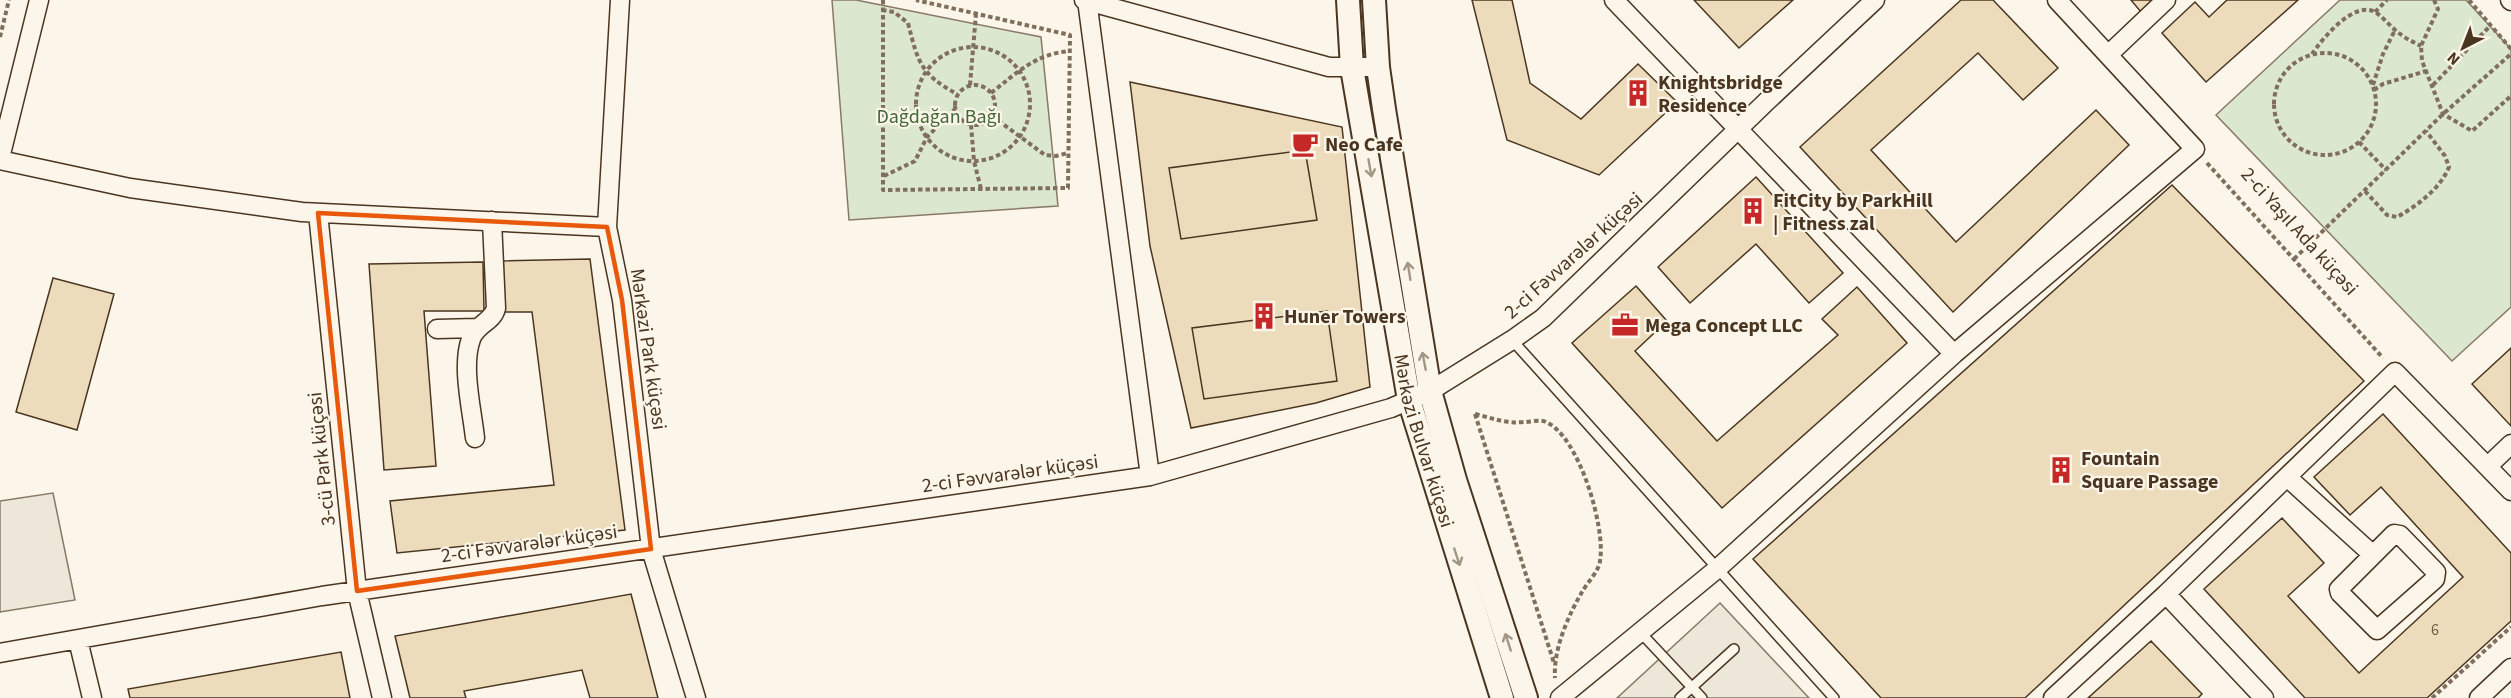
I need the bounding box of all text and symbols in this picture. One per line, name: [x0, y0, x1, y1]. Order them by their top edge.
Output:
north arrow: [2433, 18, 2493, 78]
text: N: [2442, 47, 2465, 70]
place label: Knightsbridge Residence: [1658, 69, 1783, 120]
building icon: Knightsbridge Residence: [1623, 78, 1653, 108]
park label: Dağdağan Bağı: [876, 103, 1002, 131]
cafe icon: Neo Cafe: [1290, 129, 1320, 159]
place label: Neo Cafe: [1325, 131, 1403, 159]
one-way arrow: [1365, 158, 1376, 178]
street label: 2-ci Yaşıl Ada küçəsi: [2234, 161, 2364, 302]
street label: 2-ci Fəvvarələr küçəsi: [1498, 186, 1649, 326]
place label: FitCity by ParkHill | Fitness zal: [1773, 187, 1933, 238]
building icon: FitCity by ParkHill | Fitness zal: [1738, 196, 1768, 226]
one-way arrow: [1404, 262, 1415, 282]
street label: Mərkəzi Park küçəsi: [623, 267, 673, 432]
building icon: Huner Towers: [1249, 301, 1279, 331]
place label: Huner Towers: [1284, 303, 1406, 331]
office icon: Mega Concept LLC: [1610, 310, 1640, 340]
place label: Mega Concept LLC: [1645, 312, 1803, 340]
street label: Mərkəzi Bulvar küçəsi: [1386, 352, 1461, 531]
one-way arrow: [1419, 352, 1430, 371]
street label: 3-cü Park küçəsi: [301, 391, 343, 527]
place label: Fountain Square Passage: [2081, 445, 2218, 496]
street label: 2-ci Fəvvarələr küçəsi: [920, 448, 1100, 500]
building icon: Fountain Square Passage: [2046, 455, 2076, 485]
street label: 2-ci Fəvvarələr küçəsi: [439, 518, 619, 570]
one-way arrow: [1452, 547, 1463, 566]
house number: 6: [2431, 619, 2439, 641]
one-way arrow: [1502, 633, 1513, 652]

